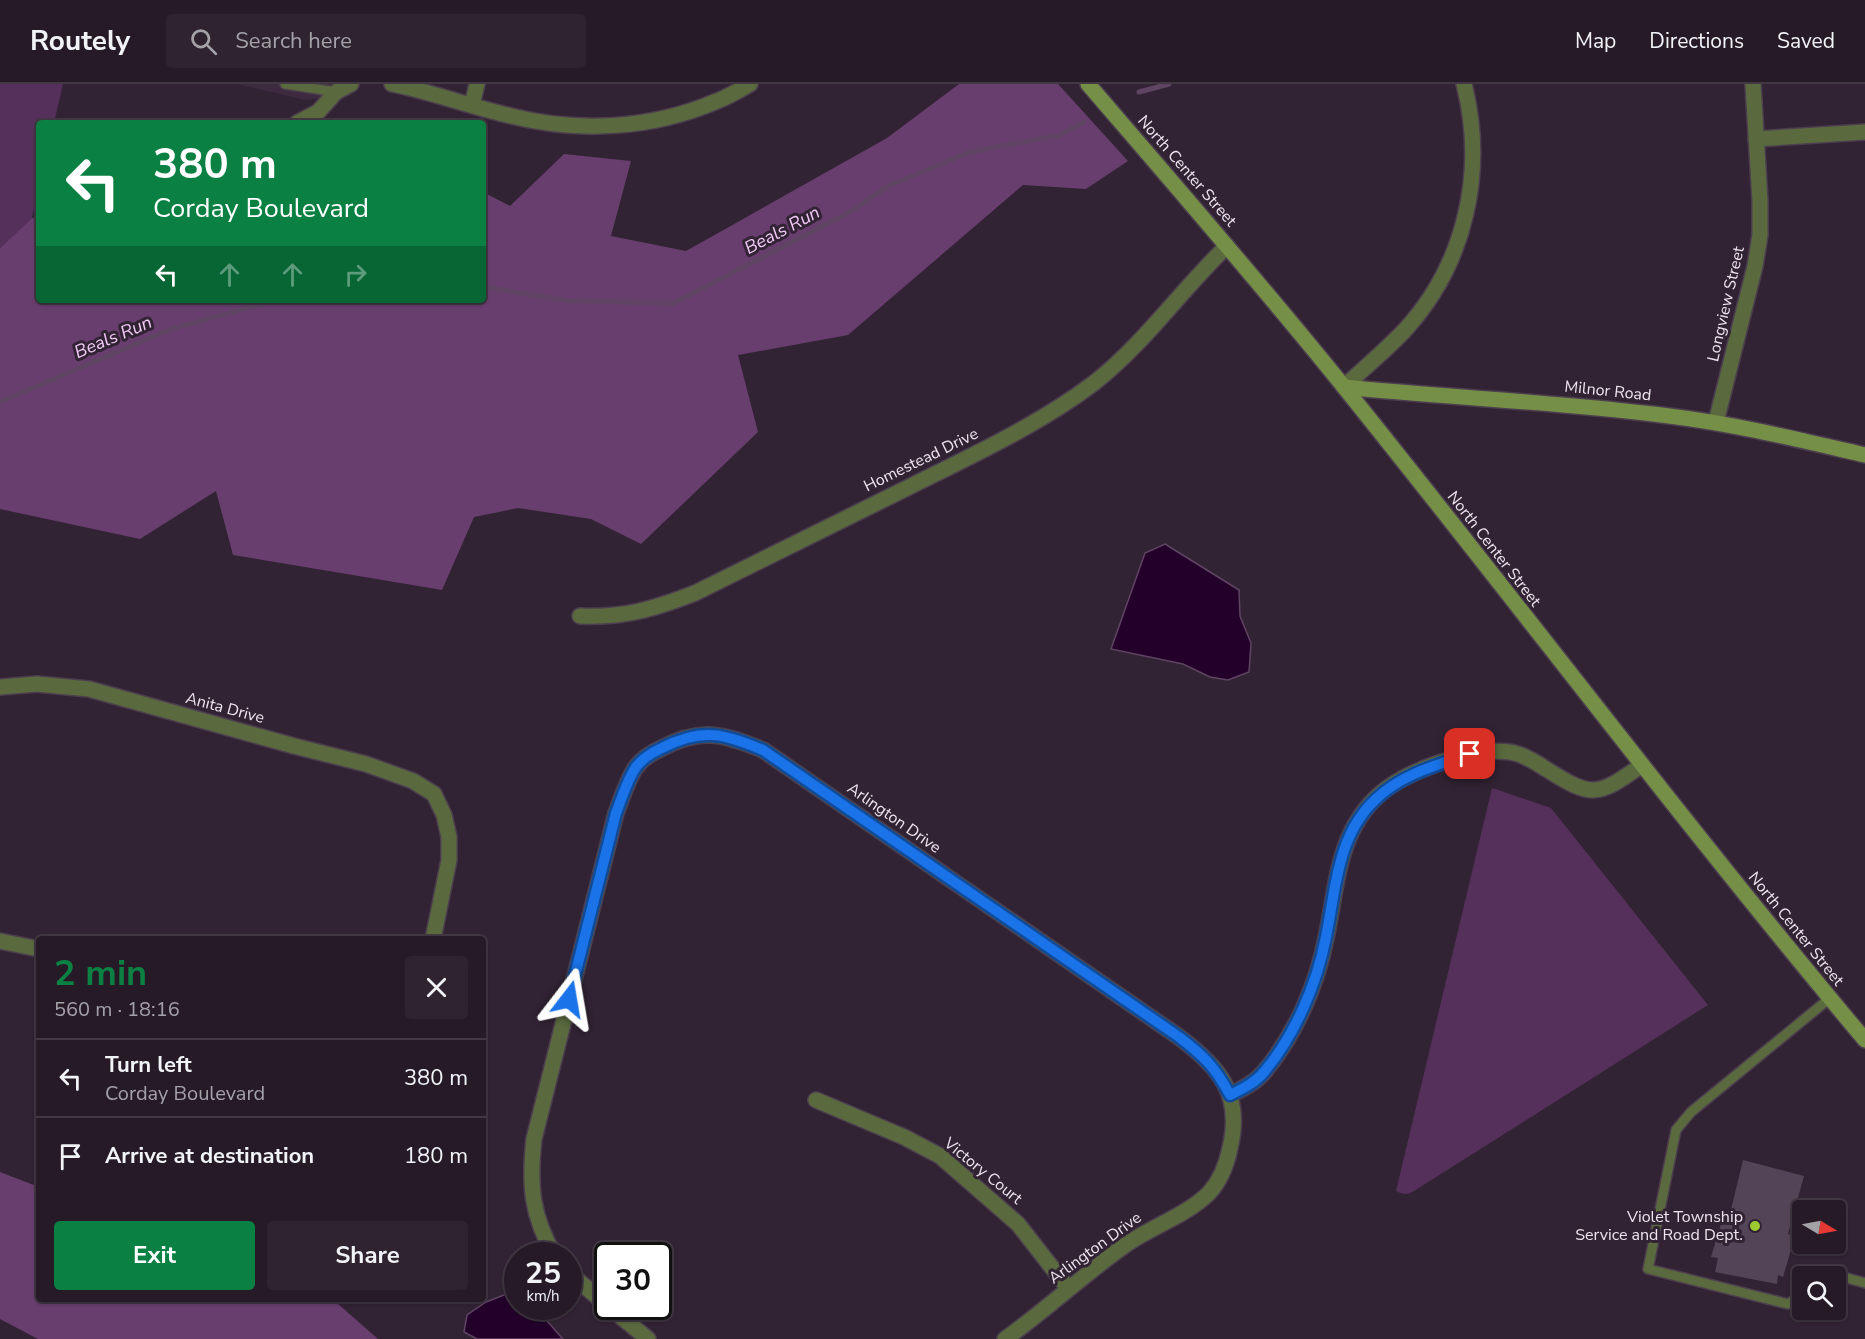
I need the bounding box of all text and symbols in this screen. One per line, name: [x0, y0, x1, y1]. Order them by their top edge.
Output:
search box: [166, 14, 586, 68]
text: Routely: [30, 22, 130, 60]
icon: search: [187, 25, 220, 58]
text: Search here: [235, 26, 352, 56]
text: Map: [1575, 27, 1616, 55]
text: Directions: [1649, 27, 1744, 55]
text: Saved: [1777, 27, 1835, 55]
street label: North Center Street: [1132, 111, 1242, 232]
text: 380 m: [153, 136, 277, 193]
icon: left: [54, 144, 132, 222]
text: Corday Boulevard: [153, 190, 369, 227]
water label: Beals Run: [740, 200, 824, 260]
street label: Longview Street: [1702, 244, 1750, 364]
icon: left: [150, 258, 183, 291]
icon: ahead: [213, 258, 246, 291]
icon: ahead: [276, 258, 309, 291]
icon: right: [339, 258, 372, 291]
water label: Beals Run: [70, 310, 156, 364]
street label: Milnor Road: [1563, 376, 1653, 406]
street label: Homestead Drive: [860, 423, 982, 497]
street label: North Center Street: [1442, 487, 1546, 612]
street label: Anita Drive: [183, 687, 267, 729]
pin: [1444, 728, 1495, 779]
icon: arrive: [1453, 737, 1486, 770]
street label: Arlington Drive: [843, 777, 945, 859]
street label: North Center Street: [1743, 867, 1849, 991]
text: 2 min: [54, 949, 147, 998]
button: close: [405, 956, 468, 1019]
position arrow: [537, 967, 601, 1031]
text: 560 m · 18:16: [54, 996, 180, 1023]
text: Turn left: [105, 1050, 192, 1080]
icon: left: [54, 1062, 87, 1095]
text: 380 m: [404, 1063, 468, 1093]
text: Corday Boulevard: [105, 1080, 265, 1107]
street label: Victory Court: [938, 1132, 1027, 1210]
icon: arrive: [54, 1140, 87, 1173]
text: Arrive at destination: [105, 1141, 314, 1171]
text: 180 m: [404, 1141, 468, 1171]
north arrow: [1792, 1200, 1846, 1254]
map controls: [1792, 1200, 1846, 1320]
place label: Violet Township Service and Road Dept.: [1575, 1206, 1743, 1246]
street label: Arlington Drive: [1044, 1207, 1146, 1289]
marker: Violet Township Service and Road Dept.: [1748, 1219, 1762, 1233]
button: Exit: [54, 1221, 255, 1290]
button: Share: [267, 1221, 468, 1290]
speed limit sign: 30: [594, 1242, 672, 1320]
text: 25: [525, 1253, 561, 1294]
button: search: [1792, 1266, 1846, 1320]
text: km/h: [526, 1286, 560, 1306]

